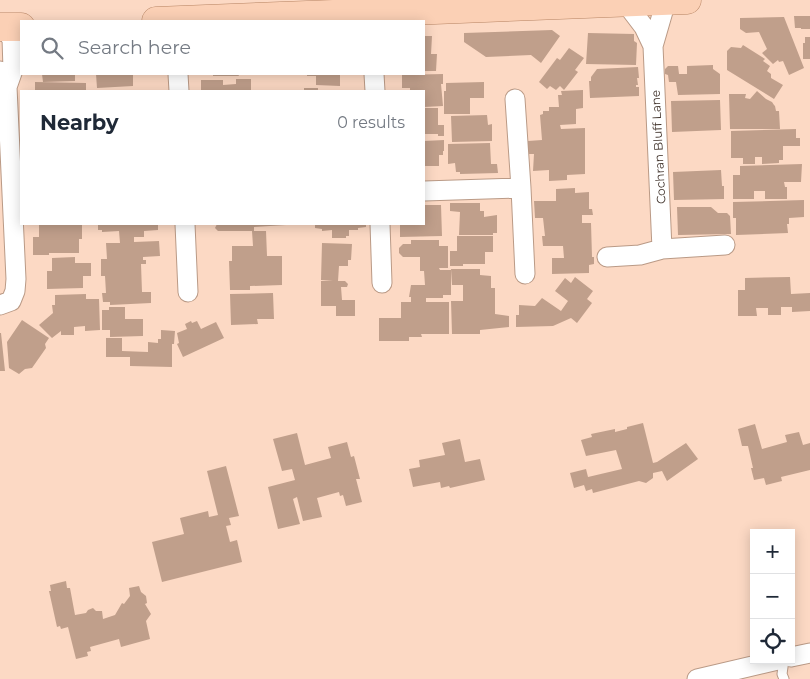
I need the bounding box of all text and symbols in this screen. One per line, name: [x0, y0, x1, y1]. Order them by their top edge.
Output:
search box: [20, 20, 425, 75]
icon: search: [38, 34, 66, 62]
text: Search here: [78, 36, 191, 59]
street label: Cochran Bluff Lane: [648, 90, 668, 204]
text: Nearby: [40, 110, 119, 135]
text: 0 results: [337, 113, 405, 132]
map controls: [750, 529, 795, 664]
button: +: [750, 529, 795, 574]
button: −: [750, 574, 795, 619]
button: locate: [750, 619, 795, 664]

